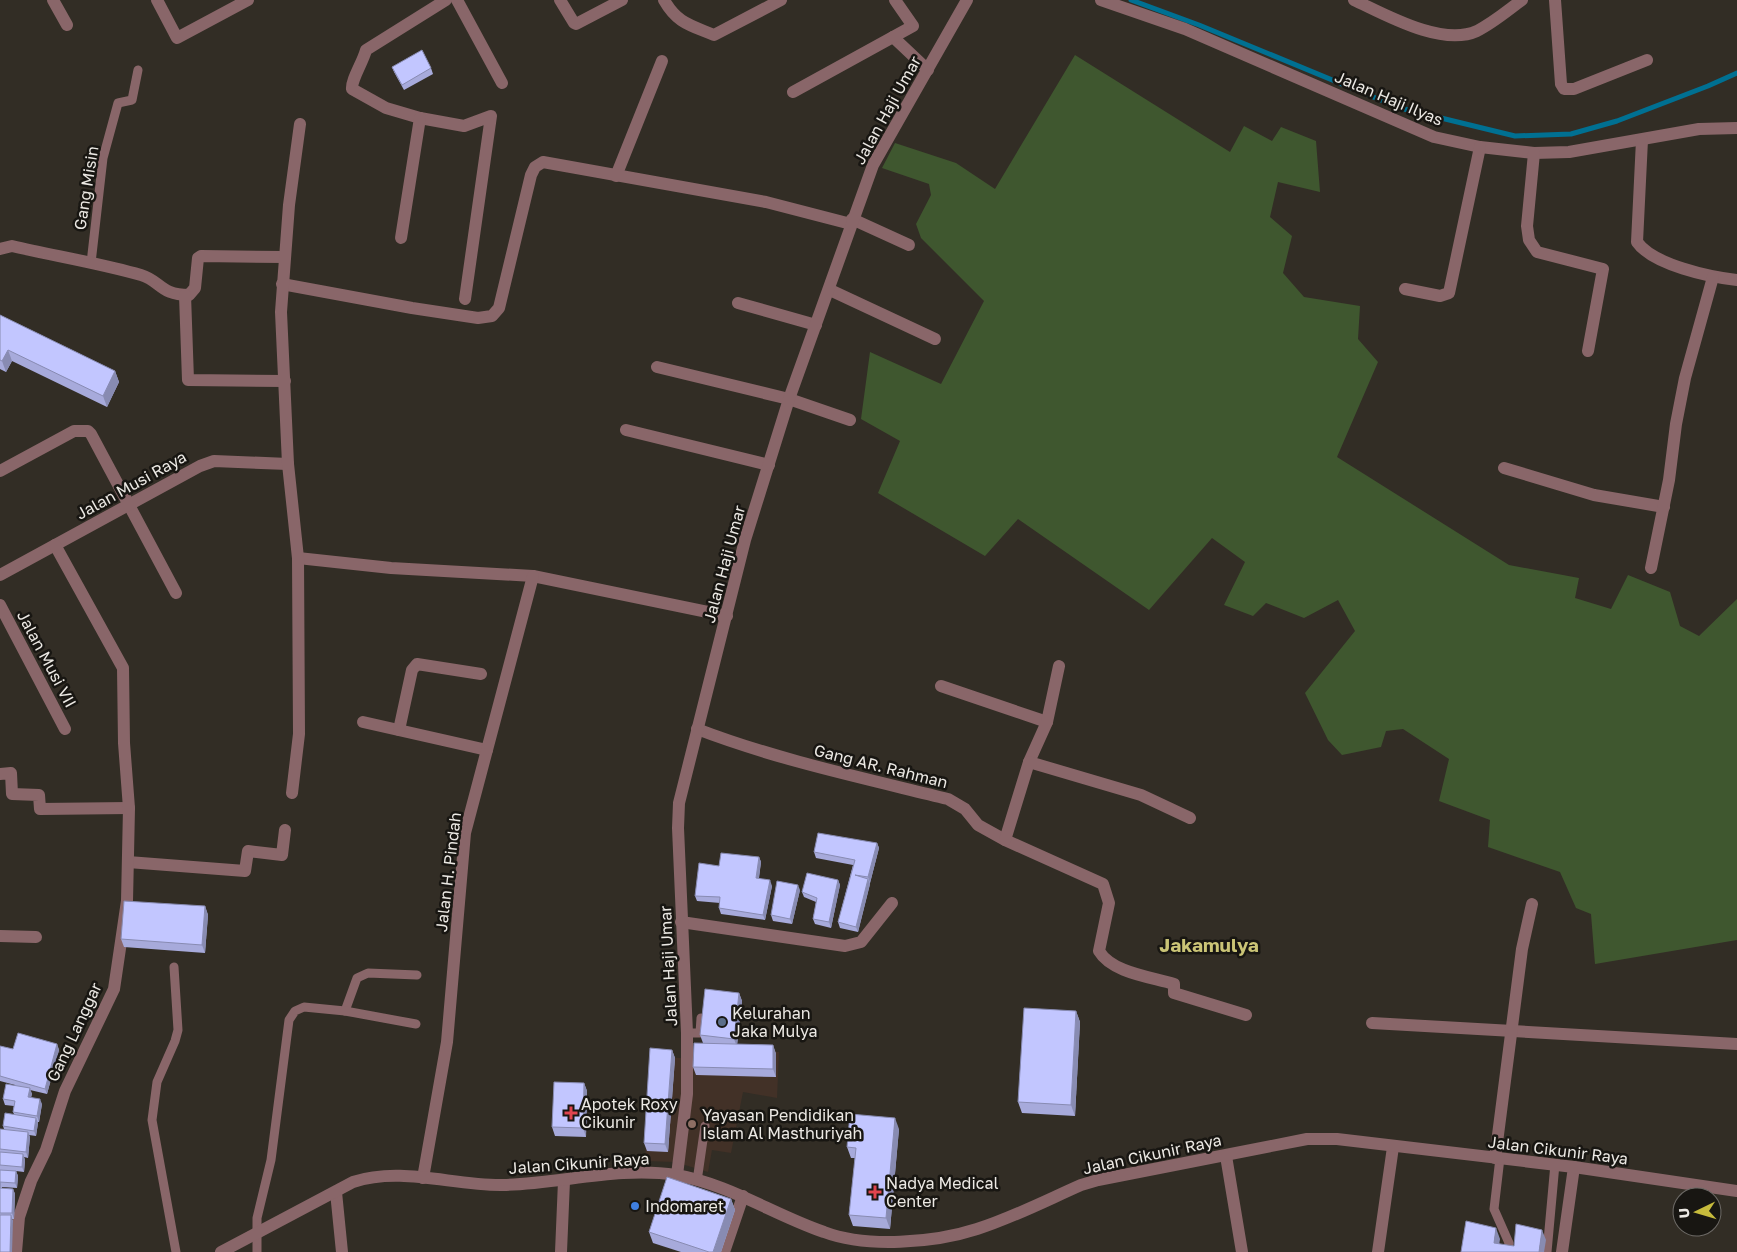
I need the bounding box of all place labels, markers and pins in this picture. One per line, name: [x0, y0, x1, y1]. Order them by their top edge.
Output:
place label: Kelurahan Jaka Mulya: [732, 1003, 818, 1041]
marker: Kelurahan Jaka Mulya: [716, 1016, 728, 1028]
place label: Apotek Roxy Cikunir: [581, 1094, 678, 1132]
place label: Yayasan Pendidikan Islam Al Masthuriyah: [702, 1105, 862, 1143]
marker: Apotek Roxy Cikunir: [565, 1107, 577, 1119]
marker: Yayasan Pendidikan Islam Al Masthuriyah: [686, 1118, 698, 1130]
place label: Nadya Medical Center: [886, 1173, 999, 1211]
marker: Nadya Medical Center: [868, 1185, 882, 1199]
place label: Indomaret: [645, 1196, 724, 1216]
marker: Indomaret: [629, 1200, 641, 1212]

